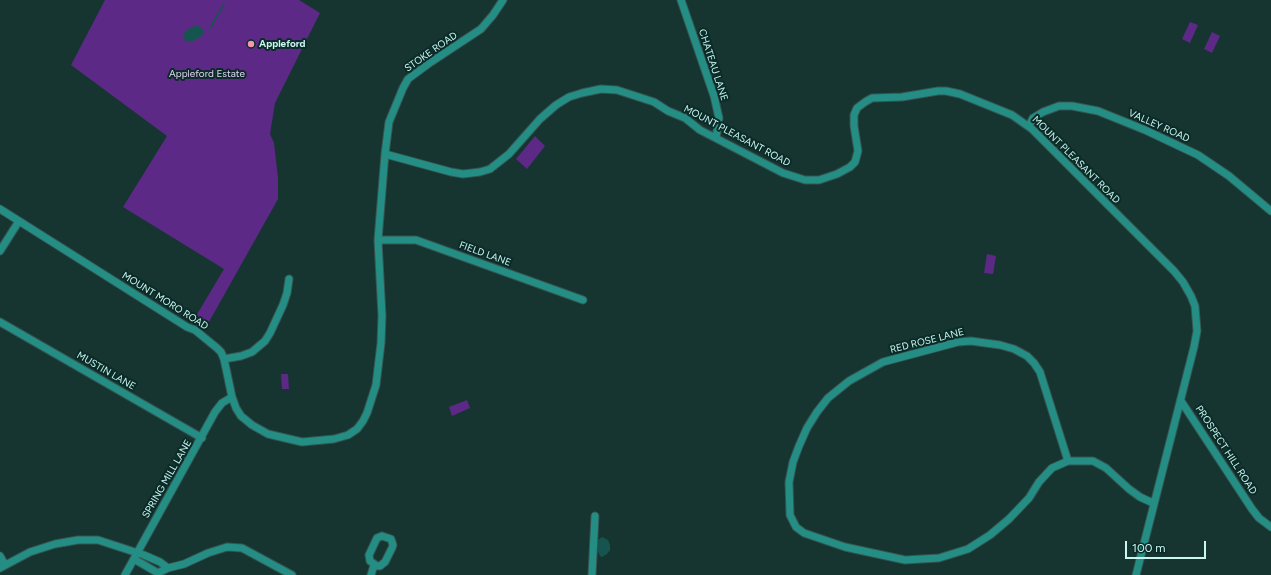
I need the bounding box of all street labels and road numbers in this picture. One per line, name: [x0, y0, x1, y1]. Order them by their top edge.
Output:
street label: CHATEAU LANE: [696, 28, 730, 102]
street label: STOKE ROAD: [402, 29, 460, 75]
street label: MOUNT PLEASANT ROAD: [682, 103, 792, 169]
street label: VALLEY ROAD: [1127, 107, 1191, 145]
street label: MOUNT PLEASANT ROAD: [1030, 114, 1122, 206]
street label: FIELD LANE: [457, 239, 513, 269]
street label: MOUNT MORO ROAD: [120, 270, 210, 332]
street label: RED ROSE LANE: [889, 326, 965, 356]
street label: MUSTIN LANE: [75, 349, 137, 393]
street label: PROSPECT HILL ROAD: [1193, 403, 1259, 497]
street label: SPRING MILL LANE: [140, 438, 194, 520]

